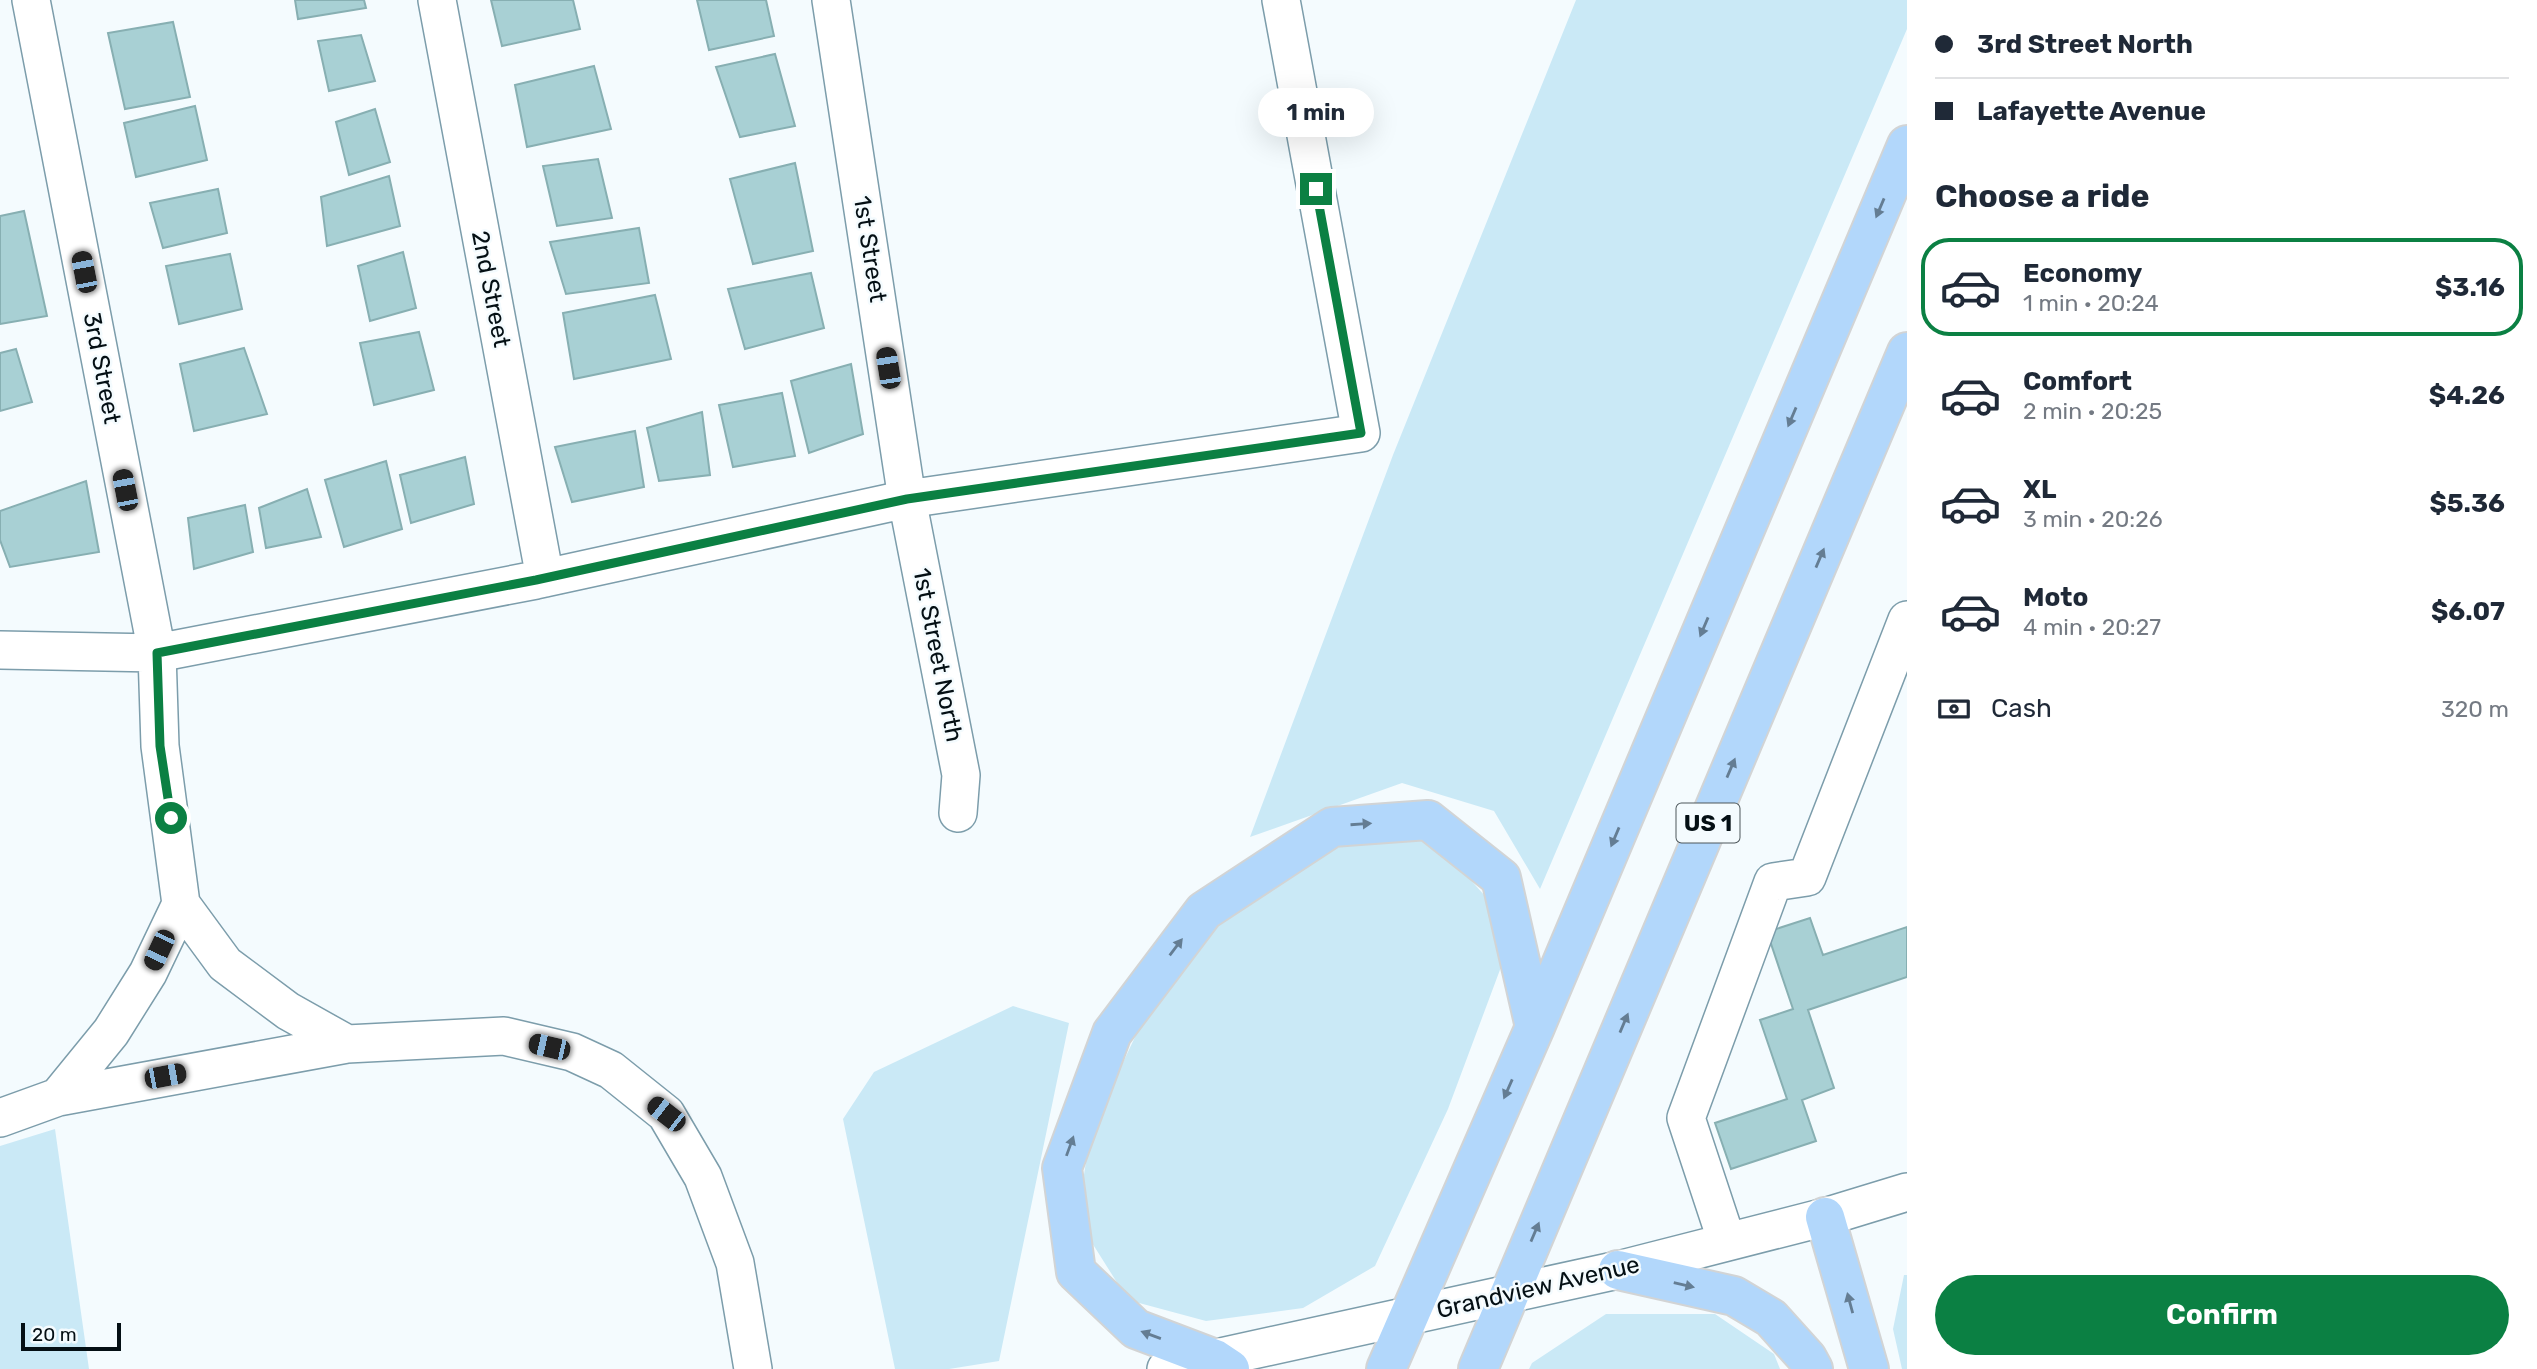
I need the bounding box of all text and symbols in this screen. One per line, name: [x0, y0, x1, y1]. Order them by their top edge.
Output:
text: 3rd Street North: [1977, 29, 2193, 60]
callout: 1 min: [1258, 88, 1374, 136]
text: Lafayette Avenue: [1977, 96, 2206, 127]
text: 1 min: [1287, 98, 1345, 126]
route end: [1300, 173, 1332, 205]
text: Choose a ride: [1935, 177, 2149, 215]
street label: 1st Street: [848, 194, 892, 304]
one-way arrow: [1875, 197, 1886, 218]
street label: 2nd Street: [466, 228, 516, 350]
car: [70, 249, 99, 295]
icon: car: [1939, 256, 2002, 319]
text: Economy: [2023, 258, 2142, 289]
text: $3.16: [2435, 272, 2505, 303]
text: 1 min · 20:24: [2023, 289, 2159, 317]
street label: 3rd Street: [77, 310, 127, 426]
car: [875, 346, 902, 390]
icon: car: [1939, 364, 2002, 427]
text: Comfort: [2023, 366, 2132, 397]
text: $4.26: [2429, 380, 2505, 411]
text: 2 min · 20:25: [2023, 397, 2162, 425]
one-way arrow: [1786, 407, 1797, 428]
car: [111, 467, 140, 513]
icon: car: [1939, 472, 2002, 535]
text: XL: [2023, 474, 2056, 505]
text: $5.36: [2429, 488, 2505, 519]
text: 3 min · 20:26: [2023, 505, 2163, 533]
one-way arrow: [1814, 548, 1825, 569]
street label: 1st Street North: [907, 566, 969, 744]
icon: car: [1939, 580, 2002, 643]
text: Moto: [2023, 582, 2088, 613]
text: $6.07: [2431, 596, 2505, 627]
text: 4 min · 20:27: [2023, 613, 2161, 641]
one-way arrow: [1698, 617, 1709, 638]
icon: cash: [1935, 690, 1973, 728]
text: Cash: [1991, 693, 2052, 724]
text: 320 m: [2441, 695, 2509, 723]
one-way arrow: [1725, 758, 1737, 778]
route start: [155, 802, 187, 834]
road number: US 1: [1676, 804, 1740, 842]
one-way arrow: [1350, 819, 1372, 830]
one-way arrow: [1610, 826, 1621, 847]
car: [141, 927, 178, 973]
one-way arrow: [1169, 938, 1183, 956]
one-way arrow: [1618, 1012, 1629, 1033]
car: [527, 1032, 572, 1062]
car: [143, 1062, 188, 1090]
one-way arrow: [1502, 1079, 1514, 1099]
car: [643, 1093, 690, 1135]
one-way arrow: [1065, 1135, 1076, 1156]
one-way arrow: [1530, 1222, 1541, 1243]
street label: Grandview Avenue: [1434, 1250, 1642, 1324]
button: Confirm: [1935, 1275, 2509, 1355]
one-way arrow: [1673, 1279, 1695, 1290]
one-way arrow: [1844, 1292, 1855, 1314]
scale bar: [21, 1320, 121, 1352]
text: 20 m: [32, 1323, 77, 1346]
one-way arrow: [1140, 1329, 1161, 1340]

